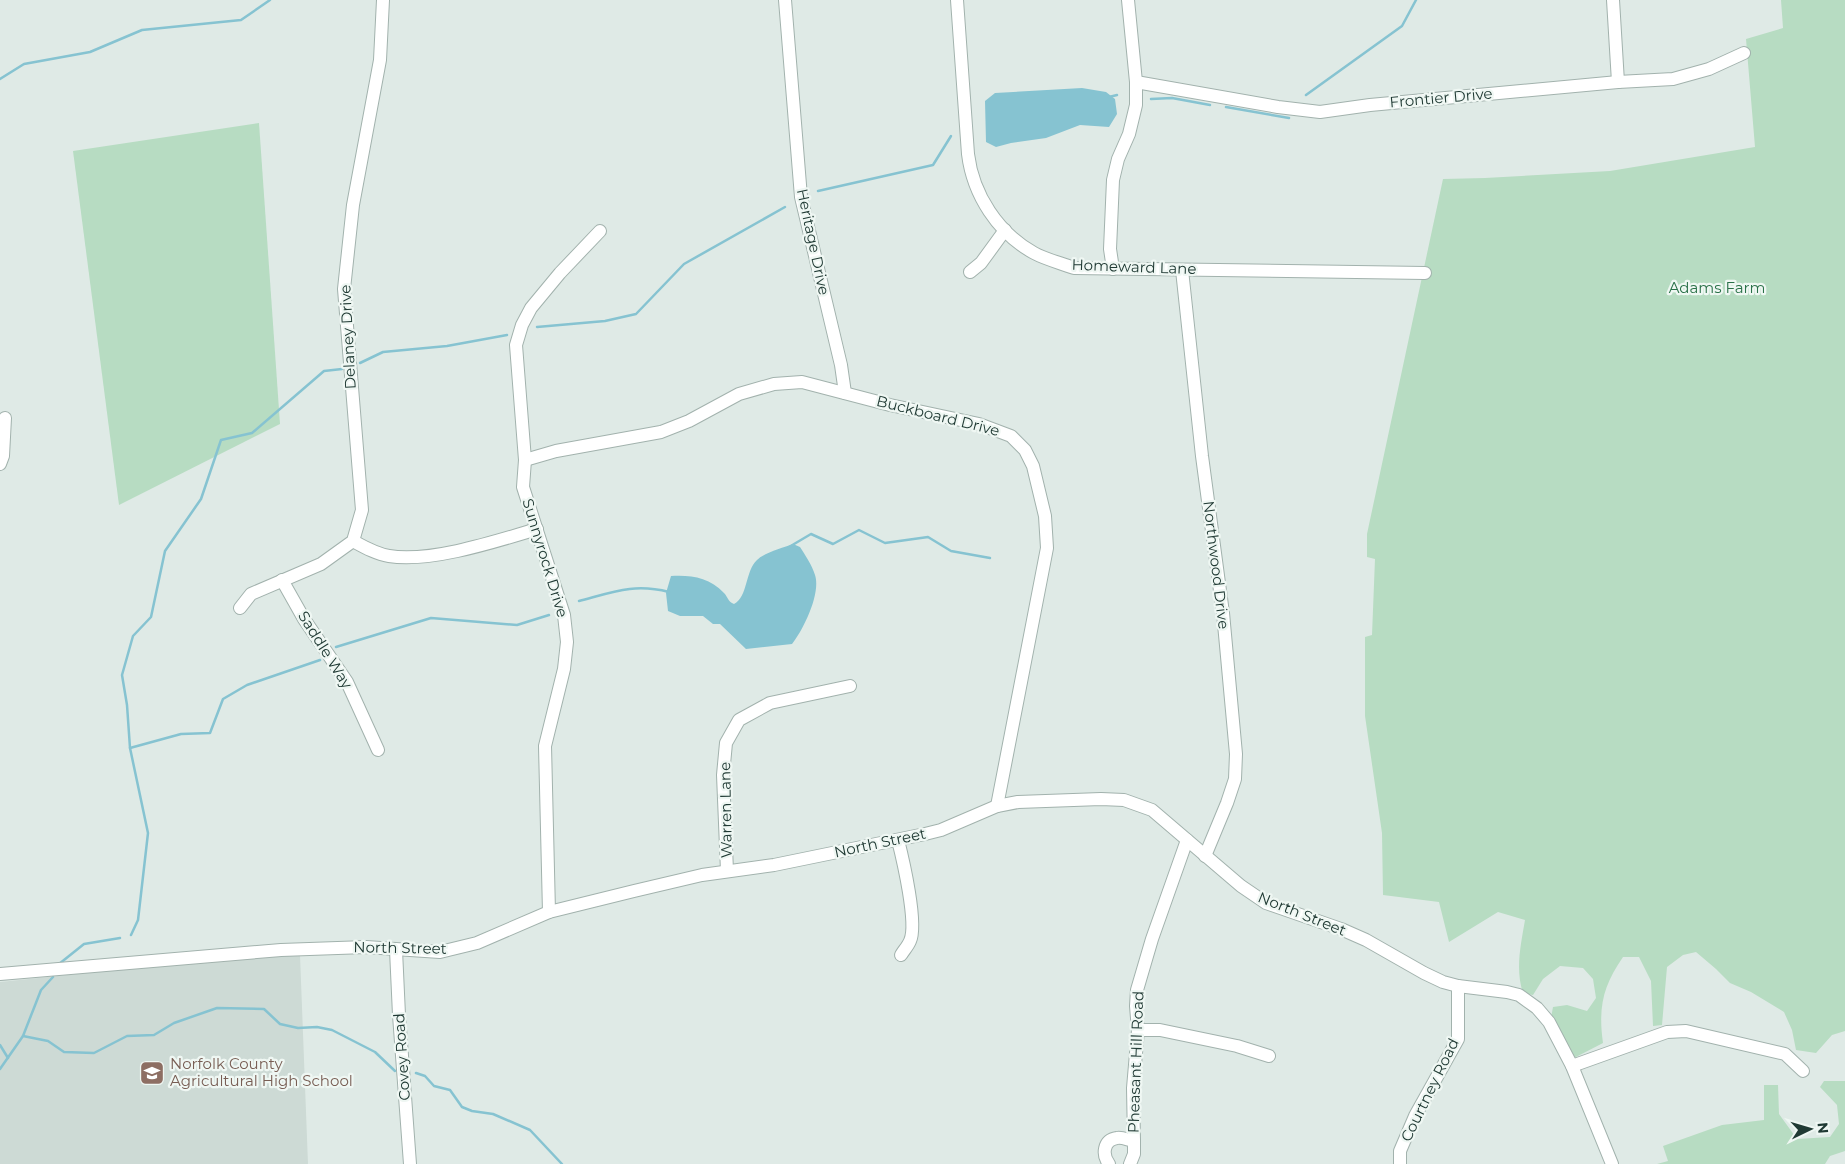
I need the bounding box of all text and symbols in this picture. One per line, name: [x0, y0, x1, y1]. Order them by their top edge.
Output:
street label: Frontier Drive: [1389, 84, 1493, 111]
street label: Heritage Drive: [793, 187, 834, 297]
street label: Homeward Lane: [1071, 255, 1197, 278]
park label: Adams Farm: [1669, 278, 1765, 297]
street label: Delaney Drive: [335, 284, 360, 390]
street label: Buckboard Drive: [875, 391, 1002, 440]
street label: Sunnyrock Drive: [518, 496, 573, 620]
street label: Northwood Drive: [1199, 500, 1234, 630]
street label: Saddle Way: [294, 607, 357, 693]
street label: Warren Lane: [715, 762, 736, 858]
street label: North Street: [832, 824, 928, 862]
street label: North Street: [1255, 887, 1349, 940]
street label: North Street: [353, 937, 447, 958]
street label: Pheasant Hill Road: [1124, 991, 1147, 1133]
street label: Covey Road: [389, 1013, 414, 1101]
street label: Courtney Road: [1396, 1035, 1463, 1145]
place label: Norfolk County Agricultural High School: [170, 1054, 353, 1090]
school or university icon: Norfolk County Agricultural High School: [139, 1060, 165, 1086]
north arrow: [1785, 1104, 1835, 1154]
text: N: [1813, 1121, 1832, 1134]

